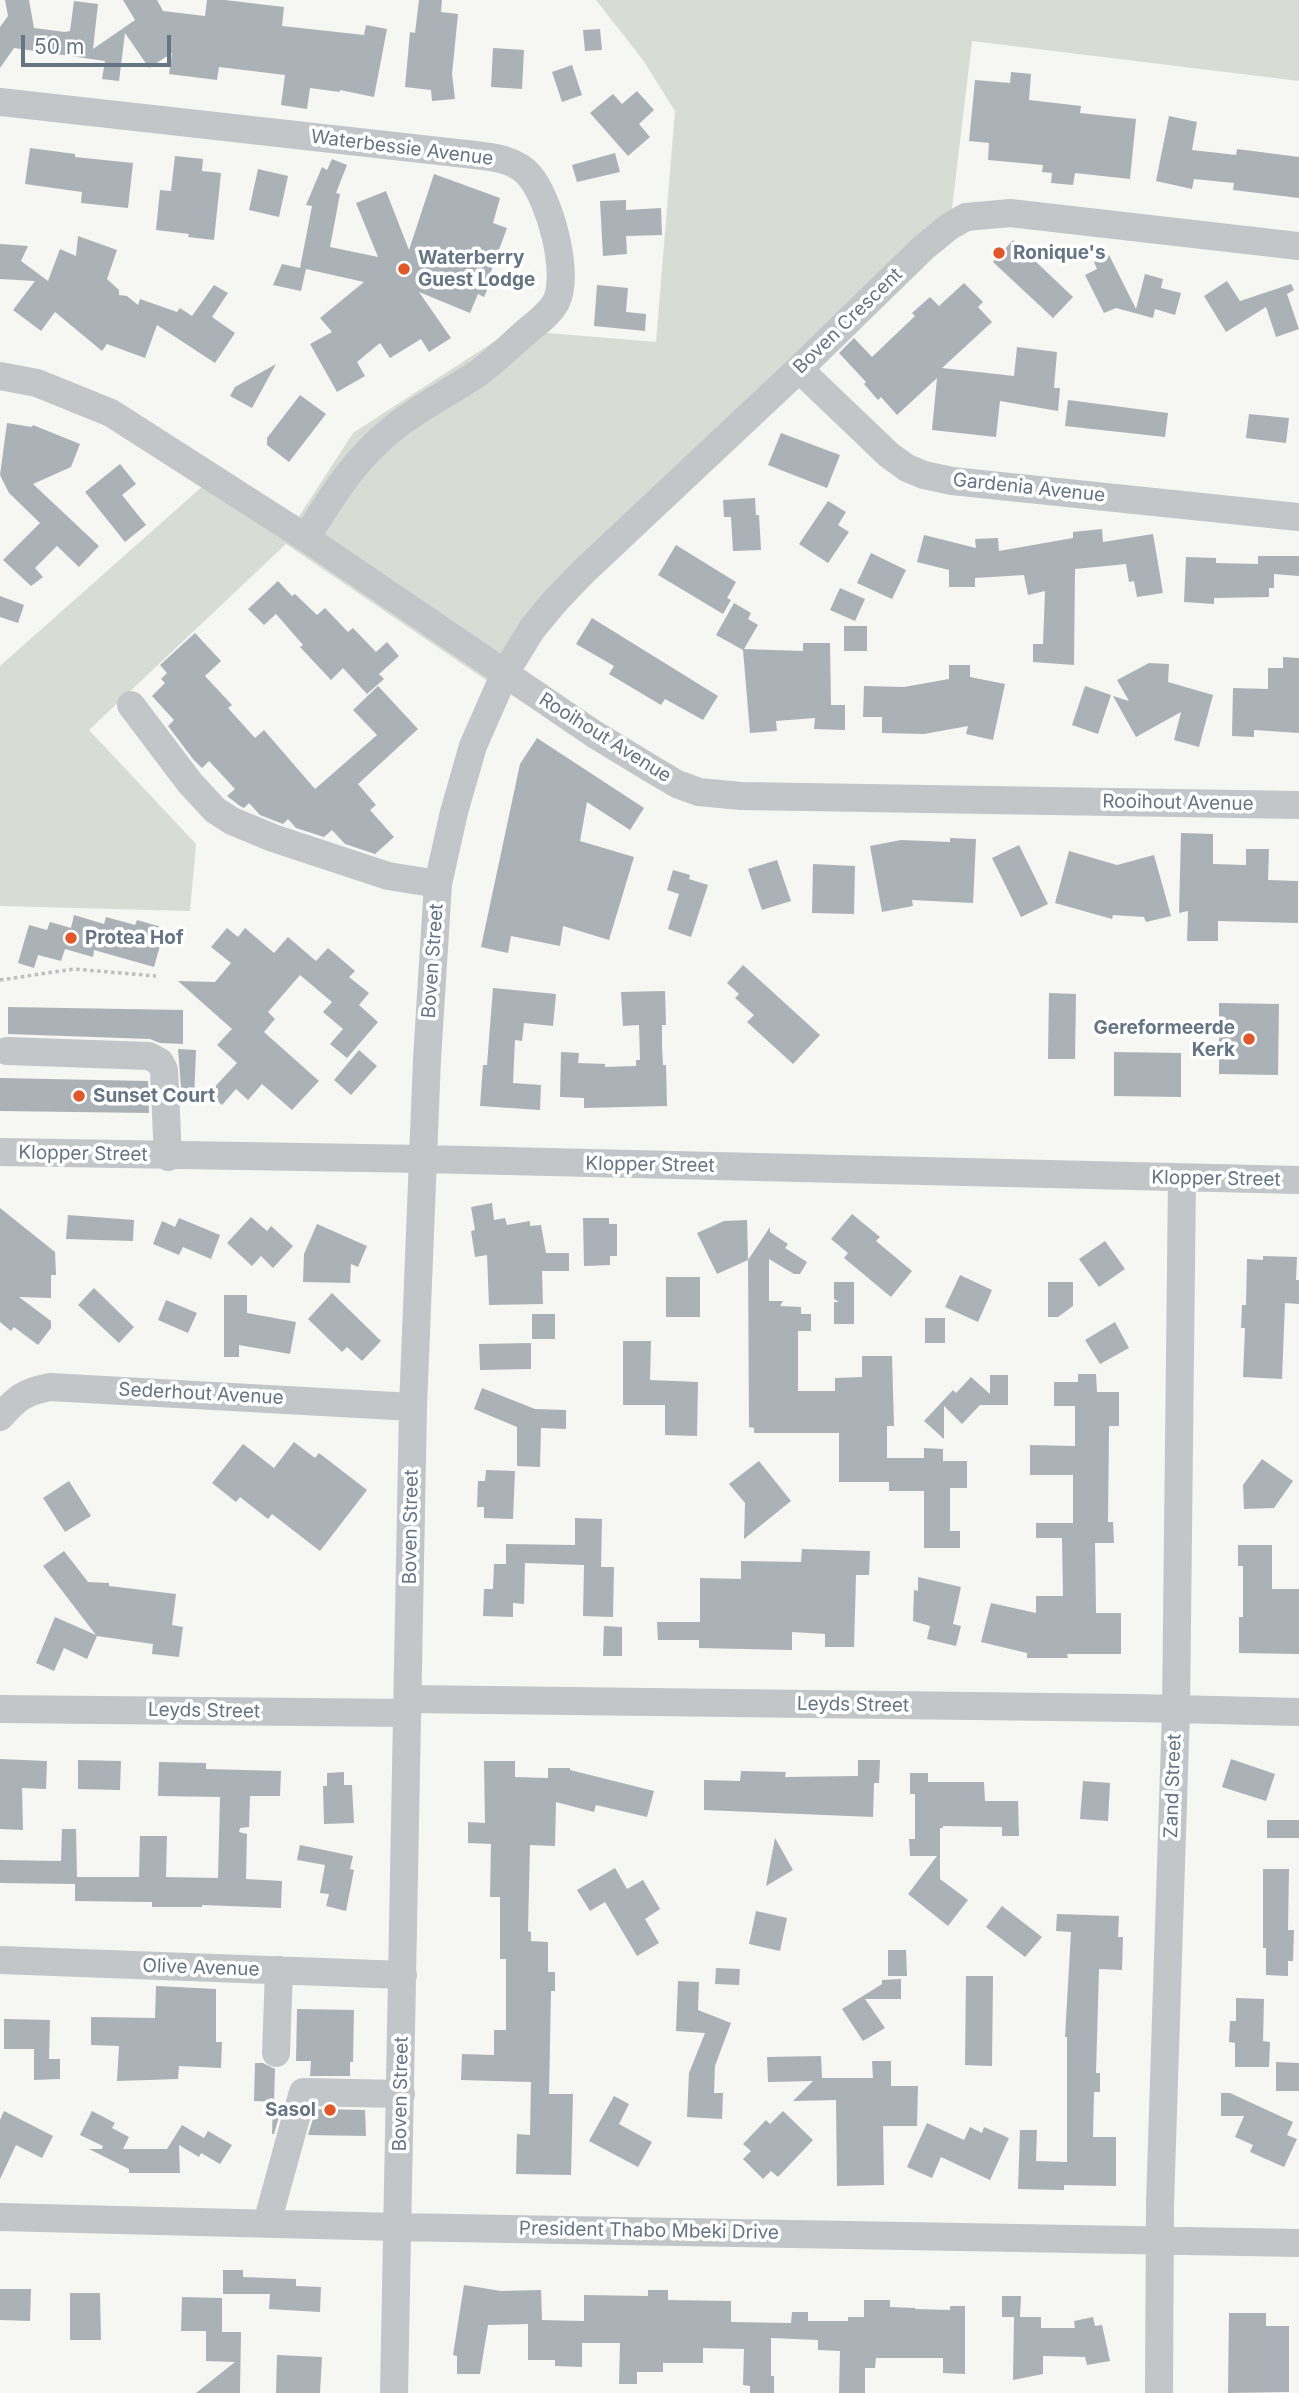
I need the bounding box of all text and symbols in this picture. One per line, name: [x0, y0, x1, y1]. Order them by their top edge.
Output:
scale bar: [24, 21, 175, 65]
text: 50 m: [34, 34, 84, 59]
street label: Waterbessie Avenue: [310, 126, 494, 170]
place label: Ronique's: [1013, 242, 1106, 264]
marker: Ronique's: [991, 245, 1007, 261]
place label: Waterberry Guest Lodge: [418, 247, 535, 291]
marker: Waterberry Guest Lodge: [396, 261, 412, 277]
street label: Boven Crescent: [789, 263, 907, 379]
street label: Gardenia Avenue: [952, 469, 1106, 507]
street label: Rooihout Avenue: [535, 688, 675, 788]
street label: Rooihout Avenue: [1102, 790, 1254, 816]
street label: Boven Street: [418, 903, 448, 1019]
place label: Protea Hof: [85, 927, 183, 949]
marker: Protea Hof: [63, 930, 79, 946]
place label: Gereformeerde Kerk: [1094, 1017, 1235, 1061]
marker: Gereformeerde Kerk: [1241, 1031, 1257, 1047]
place label: Sunset Court: [93, 1085, 215, 1107]
marker: Sunset Court: [71, 1088, 87, 1104]
street label: Klopper Street: [18, 1141, 148, 1167]
street label: Klopper Street: [585, 1152, 715, 1178]
street label: Klopper Street: [1151, 1166, 1281, 1192]
street label: Sederhout Avenue: [118, 1378, 284, 1410]
street label: Boven Street: [399, 1469, 423, 1585]
street label: Leyds Street: [797, 1693, 909, 1717]
street label: Leyds Street: [148, 1699, 260, 1723]
street label: Zand Street: [1160, 1733, 1186, 1839]
street label: Olive Avenue: [142, 1955, 260, 1981]
street label: Boven Street: [389, 2036, 413, 2152]
place label: Sasol: [265, 2099, 316, 2121]
marker: Sasol: [322, 2102, 338, 2118]
street label: President Thabo Mbeki Drive: [519, 2217, 779, 2245]

